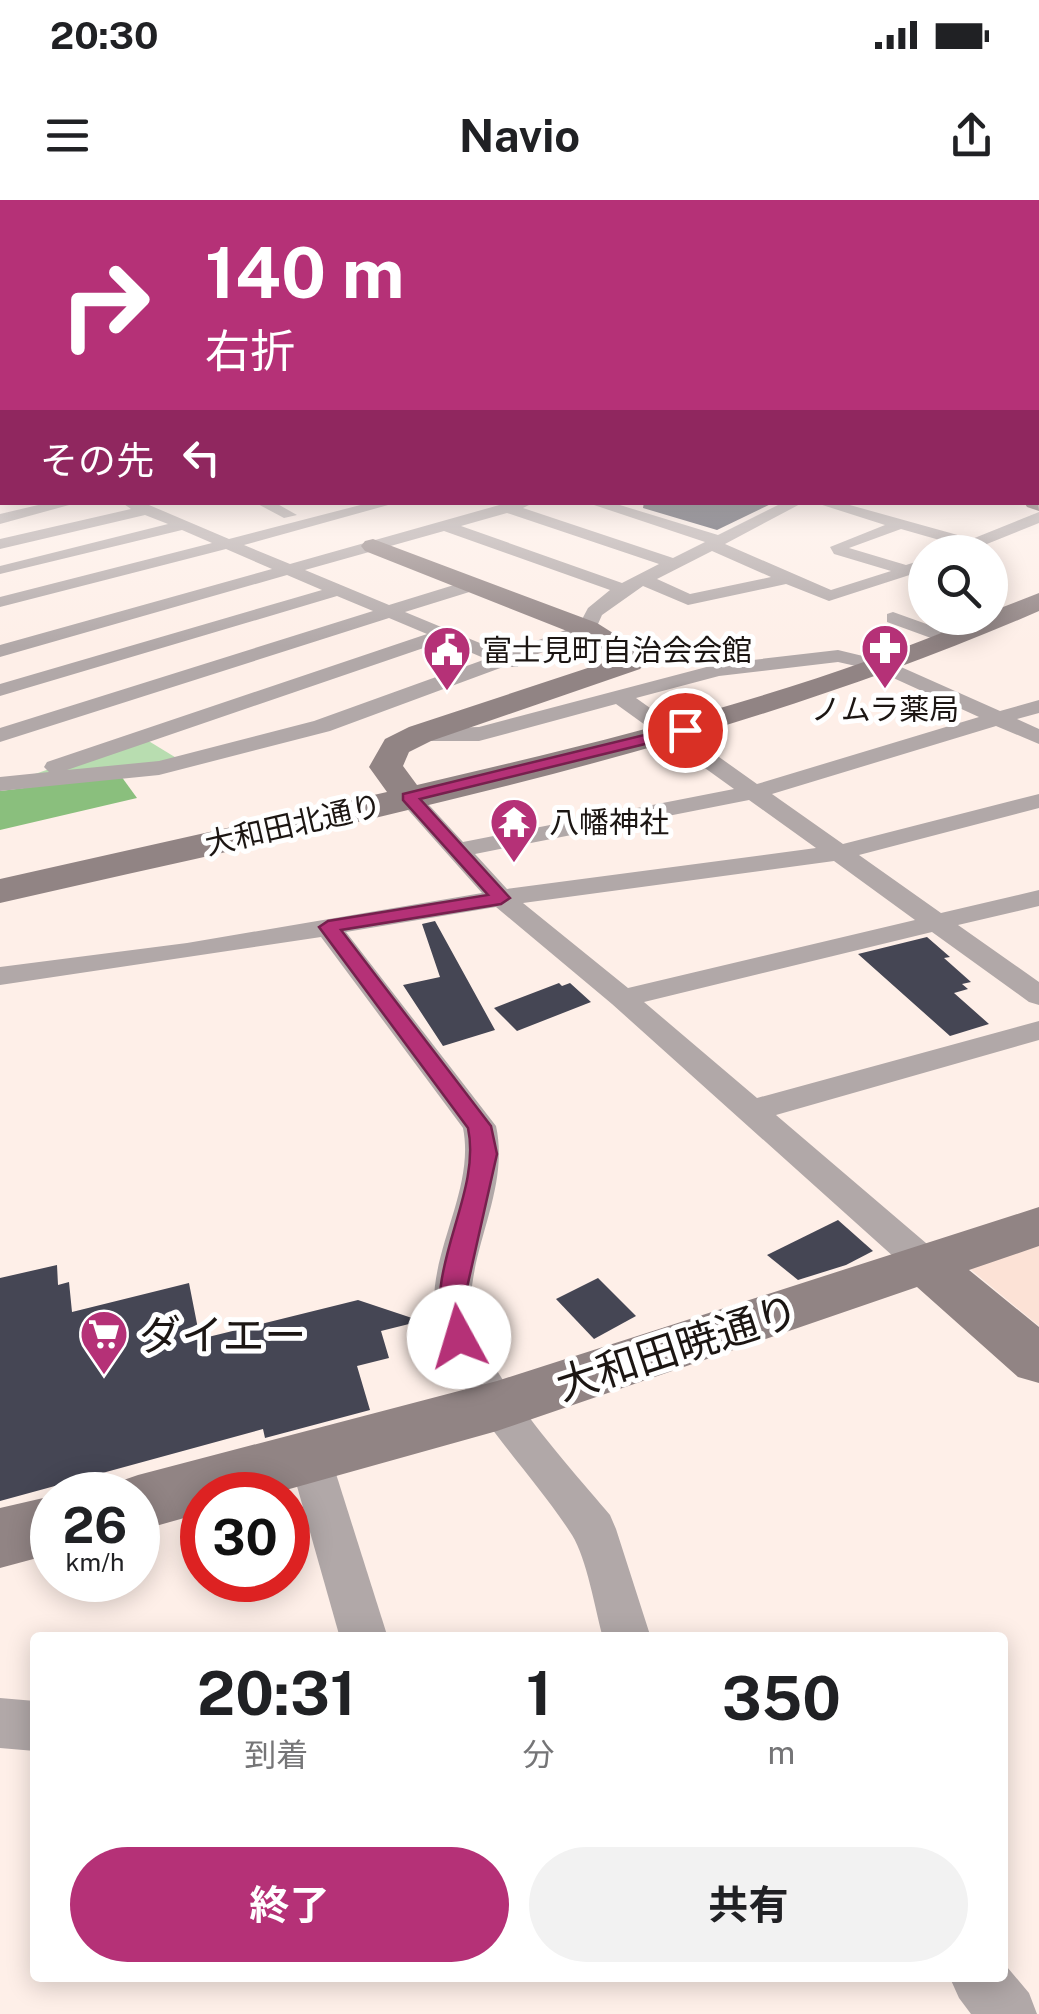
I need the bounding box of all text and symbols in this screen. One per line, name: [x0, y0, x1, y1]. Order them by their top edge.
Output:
text: 20:30: [50, 13, 159, 58]
icon: menu: [40, 108, 95, 163]
icon: share: [944, 108, 999, 163]
text: Navio: [459, 109, 580, 162]
text: 140 m: [205, 231, 404, 314]
icon: right: [40, 240, 170, 370]
text: 右折: [205, 324, 295, 377]
icon: left: [174, 430, 229, 485]
text: その先: [40, 438, 154, 483]
map controls: [908, 535, 1008, 635]
button: search: [908, 535, 1008, 635]
pharmacy icon: ノムラ薬局: [859, 622, 911, 690]
public building icon: 富士見町自治会会館: [421, 624, 473, 692]
place label: 富士見町自治会会館: [482, 632, 752, 668]
pin: [643, 688, 728, 773]
place label: ノムラ薬局: [811, 691, 959, 727]
icon: arrive: [658, 703, 713, 758]
street label: 大和田北通り: [201, 786, 385, 862]
temple icon: 八幡神社: [488, 796, 540, 864]
place label: 八幡神社: [549, 804, 669, 840]
position arrow: [407, 1285, 511, 1389]
street label: 大和田暁通り: [550, 1285, 804, 1409]
supermarket icon: ダイエー: [78, 1308, 130, 1376]
place label: ダイエー: [139, 1310, 307, 1359]
speed limit sign: 30: [180, 1472, 310, 1602]
text: 26: [63, 1495, 127, 1554]
text: km/h: [66, 1547, 124, 1577]
text: 20:31: [197, 1658, 356, 1729]
text: 1: [526, 1658, 552, 1729]
text: 350: [722, 1663, 841, 1734]
text: m: [768, 1734, 795, 1771]
text: 到着: [244, 1736, 308, 1773]
text: 分: [523, 1736, 555, 1773]
button: 終了: [70, 1847, 509, 1962]
button: 共有: [529, 1847, 968, 1962]

